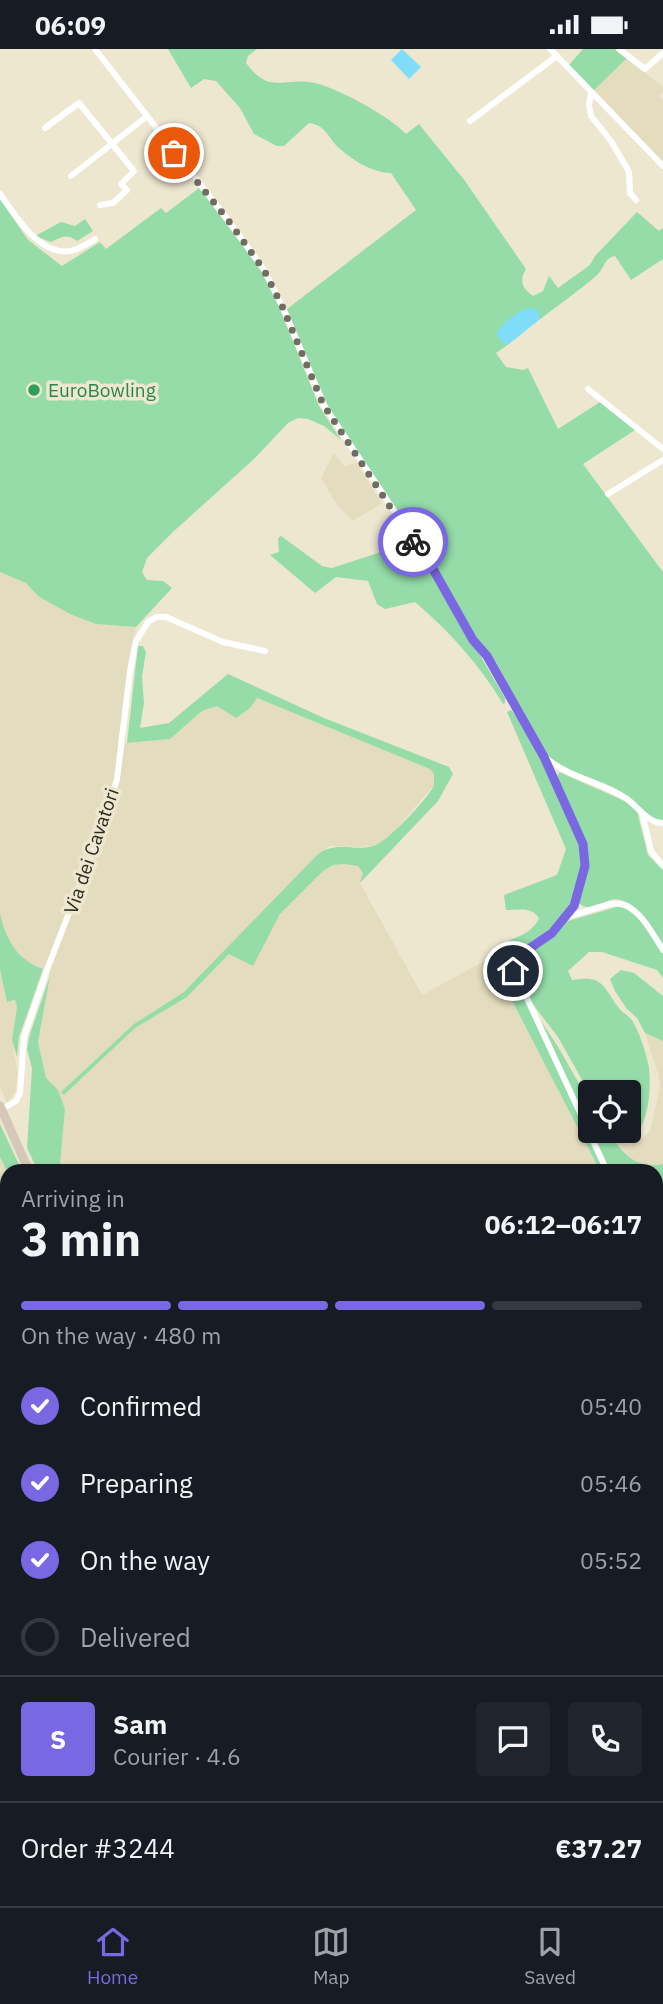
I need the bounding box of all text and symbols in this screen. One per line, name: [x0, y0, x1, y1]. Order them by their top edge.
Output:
text: 06:09: [35, 8, 106, 42]
pin: [144, 123, 204, 183]
icon: bag: [155, 134, 193, 172]
place label: EuroBowling: [48, 378, 156, 402]
marker: EuroBowling: [26, 382, 42, 398]
courier: [378, 507, 448, 577]
icon: bike: [394, 523, 432, 561]
street label: Via dei Cavatori: [58, 785, 124, 917]
pin: [483, 941, 543, 1001]
icon: home: [494, 952, 532, 990]
map controls: [578, 1080, 641, 1143]
button: locate: [578, 1080, 641, 1143]
text: Arriving in: [21, 1183, 125, 1213]
text: 06:12–06:17: [485, 1207, 642, 1241]
text: 3 min: [21, 1209, 141, 1269]
text: On the way · 480 m: [21, 1320, 221, 1350]
icon: check: [21, 1387, 59, 1425]
text: Confirmed: [80, 1389, 202, 1423]
text: 05:40: [580, 1391, 642, 1421]
icon: check: [21, 1464, 59, 1502]
text: Preparing: [80, 1466, 193, 1500]
text: 05:46: [580, 1468, 642, 1498]
icon: check: [21, 1541, 59, 1579]
text: On the way: [80, 1543, 210, 1577]
text: 05:52: [580, 1545, 642, 1575]
text: Delivered: [80, 1620, 191, 1654]
button: chat: [476, 1702, 550, 1776]
button: phone: [568, 1702, 642, 1776]
text: Sam: [113, 1707, 167, 1741]
text: S: [50, 1722, 66, 1756]
text: Courier · 4.6: [113, 1741, 241, 1771]
text: Order #3244: [21, 1831, 175, 1865]
text: €37.27: [555, 1831, 642, 1865]
tab: Home: [87, 1923, 138, 1989]
tab: Map: [312, 1923, 350, 1989]
tab: Saved: [524, 1923, 576, 1989]

